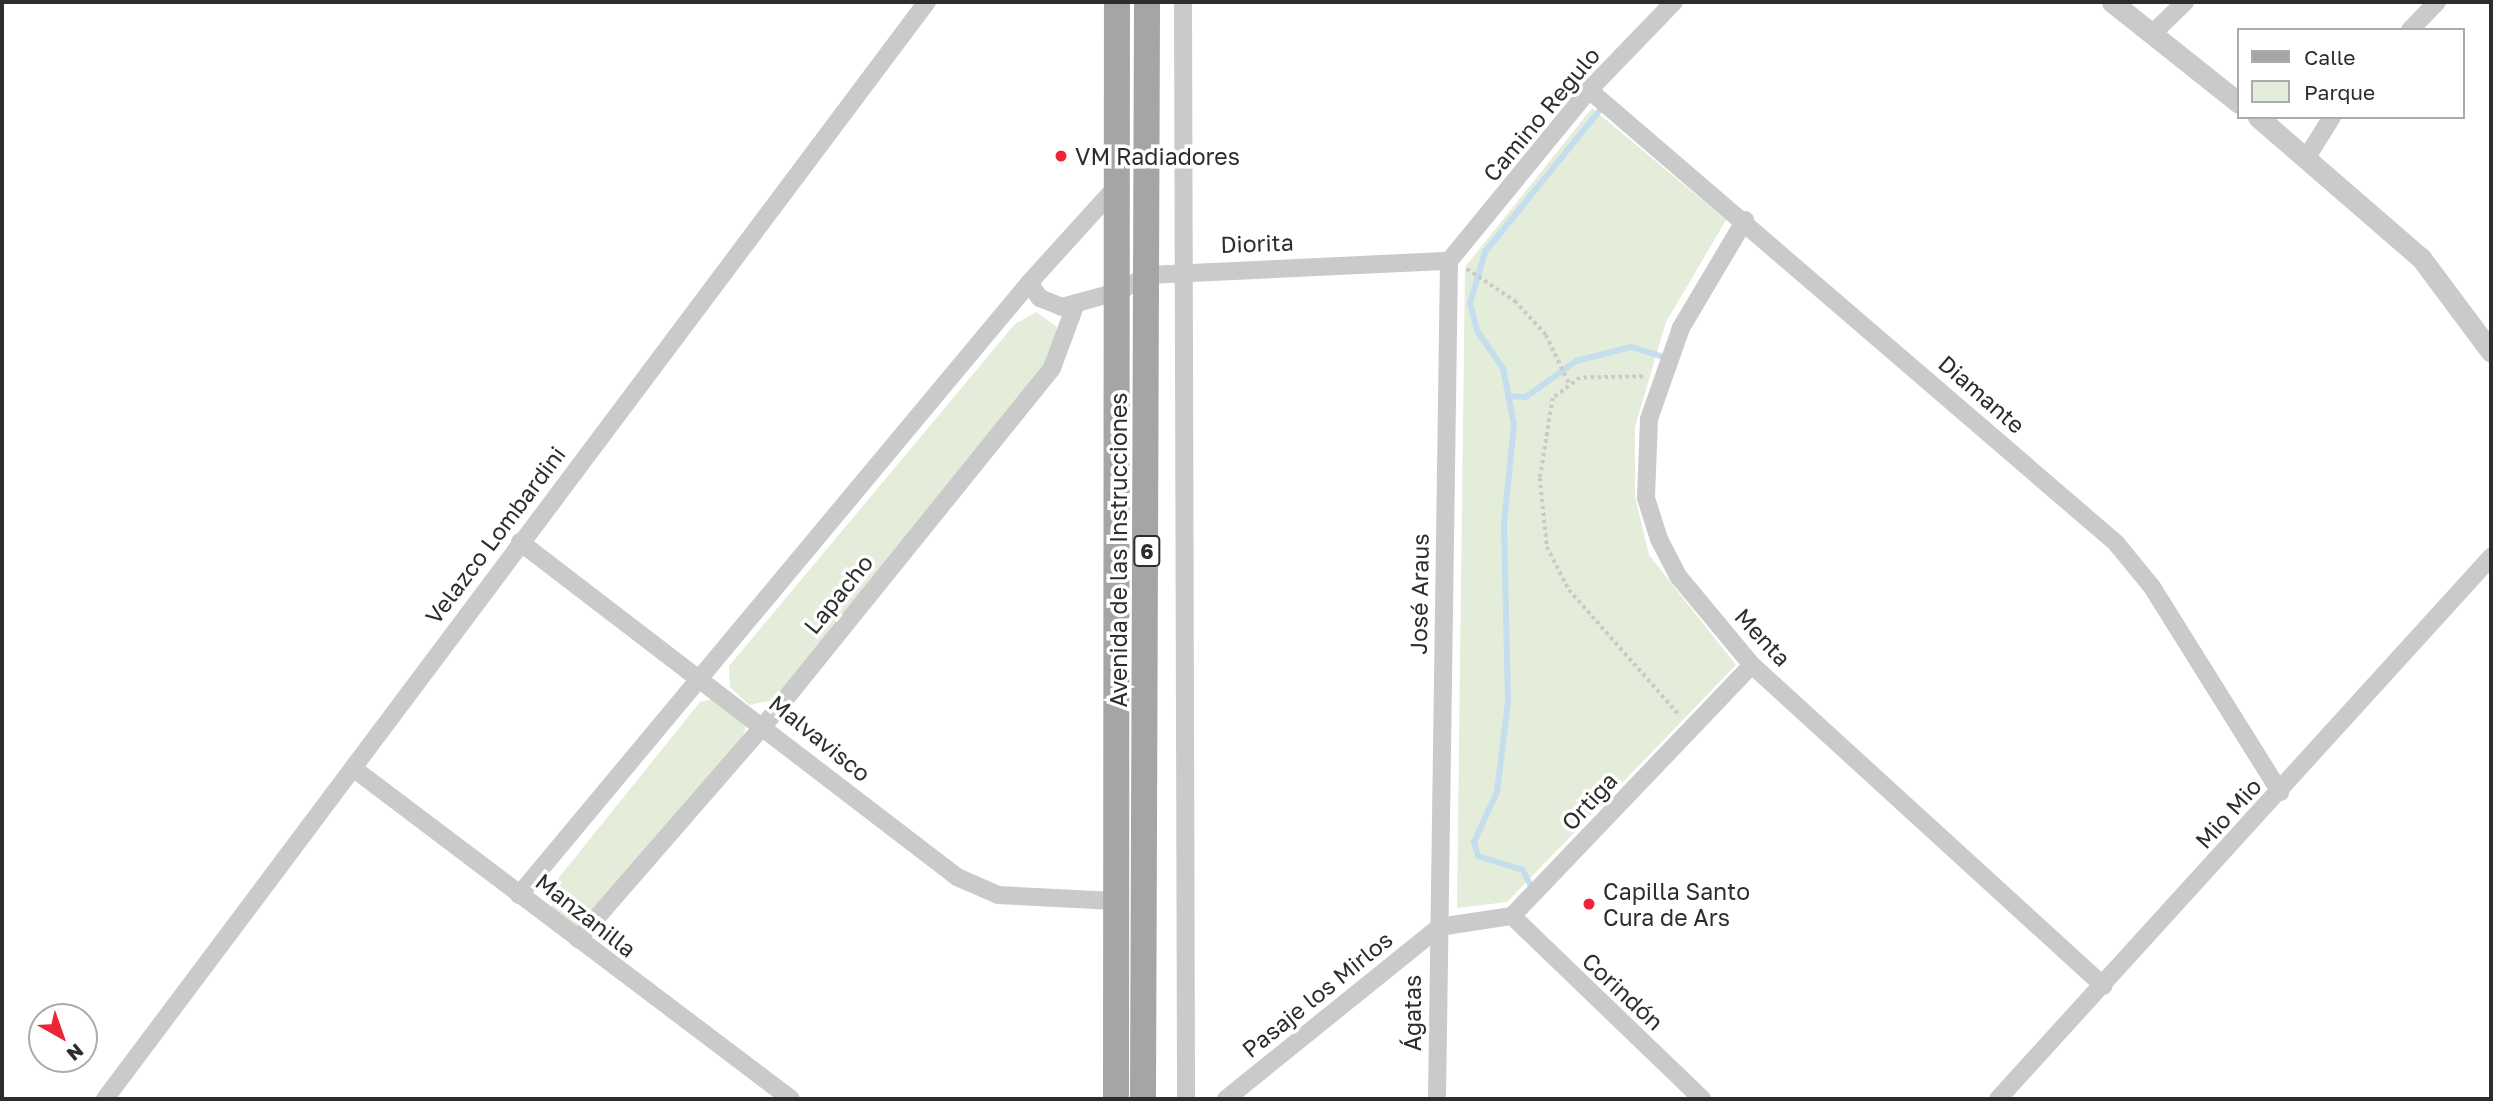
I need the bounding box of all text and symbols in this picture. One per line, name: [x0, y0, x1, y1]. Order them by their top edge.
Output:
legend: [2238, 28, 2465, 119]
street label: Camino Regulo: [1477, 41, 1605, 187]
text: Calle: [2304, 44, 2356, 70]
text: Parque: [2304, 79, 2375, 105]
place label: VM Radiadores: [1075, 142, 1240, 170]
marker: VM Radiadores: [1053, 148, 1069, 164]
street label: Diorita: [1220, 228, 1294, 258]
street label: Diamante: [1933, 349, 2031, 439]
street label: Avenida de las Instrucciones: [1104, 393, 1132, 707]
street label: Velazco Lombardini: [419, 441, 571, 629]
street label: José Araus: [1404, 533, 1434, 655]
road number: 6: [1133, 534, 1161, 568]
street label: Lapacho: [798, 549, 878, 639]
street label: Menta: [1729, 602, 1797, 672]
street label: Malvavisco: [764, 689, 876, 787]
street label: Ortiga: [1555, 766, 1623, 836]
street label: Mio Mio: [2189, 772, 2267, 854]
street label: Manzanilla: [530, 867, 642, 963]
place label: Capilla Santo Cura de Ars: [1603, 877, 1750, 931]
marker: Capilla Santo Cura de Ars: [1581, 896, 1597, 912]
street label: Pasaje los Mirlos: [1236, 925, 1398, 1063]
street label: Corindón: [1577, 947, 1669, 1035]
street label: Ágatas: [1398, 975, 1426, 1051]
north arrow: [28, 1003, 98, 1073]
text: N: [63, 1039, 88, 1066]

